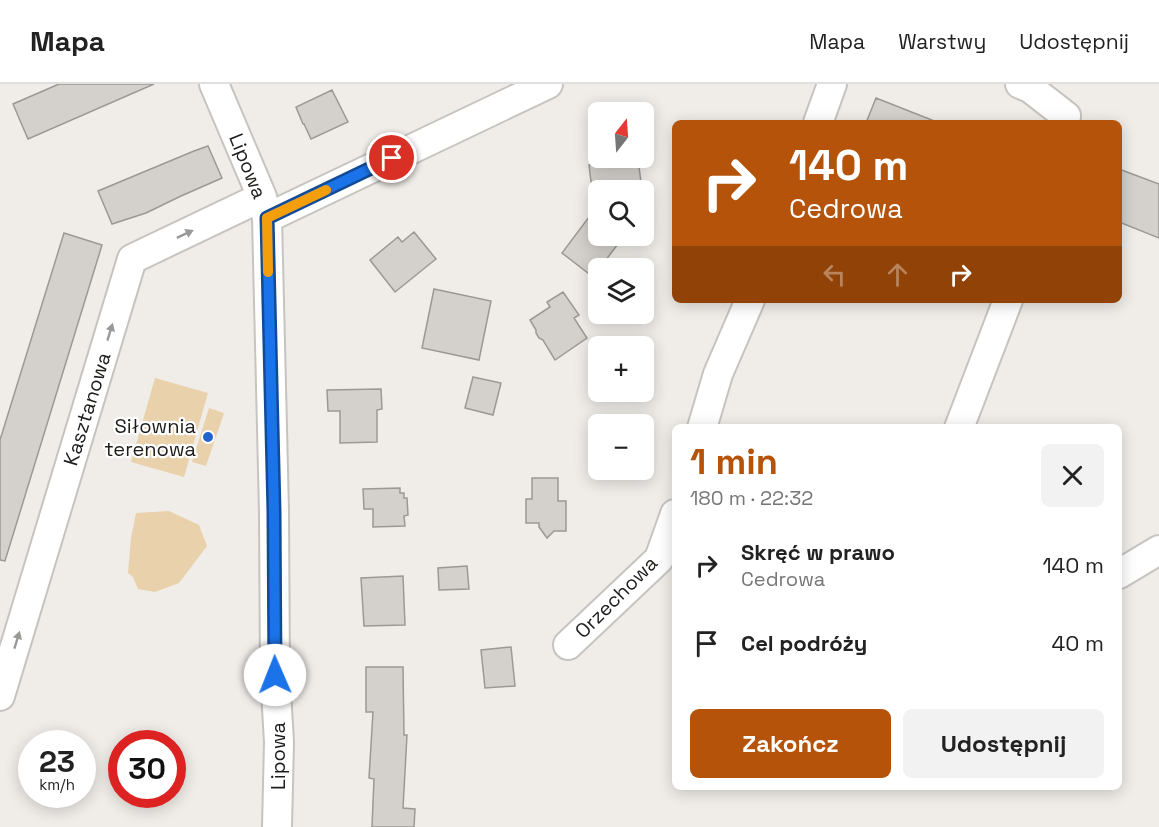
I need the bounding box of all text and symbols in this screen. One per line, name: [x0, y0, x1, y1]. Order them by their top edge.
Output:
text: Mapa: [30, 23, 105, 59]
text: Mapa: [809, 28, 865, 55]
text: Warstwy: [898, 28, 986, 55]
text: Udostępnij: [1019, 28, 1129, 55]
north arrow: [588, 102, 654, 168]
map controls: [588, 102, 654, 480]
street label: Lipowa: [223, 130, 273, 202]
pin: [366, 132, 417, 183]
text: 140 m: [789, 139, 908, 192]
icon: arrive: [375, 141, 408, 174]
icon: right: [690, 144, 768, 222]
button: search: [588, 180, 654, 246]
text: Cedrowa: [789, 191, 903, 226]
one-way arrow: [177, 229, 194, 238]
button: layers: [588, 258, 654, 324]
icon: left: [818, 258, 851, 291]
icon: ahead: [881, 258, 914, 291]
icon: right: [944, 258, 977, 291]
one-way arrow: [106, 323, 115, 341]
button: +: [588, 336, 654, 402]
street label: Kasztanowa: [57, 349, 117, 469]
place label: Siłownia terenowa: [105, 413, 196, 462]
button: −: [588, 414, 654, 480]
marker: Siłownia terenowa: [201, 430, 215, 444]
text: 1 min: [690, 439, 778, 485]
button: close: [1041, 444, 1104, 507]
text: 180 m · 22:32: [690, 485, 813, 511]
text: Skręć w prawo: [741, 538, 895, 566]
icon: right: [690, 549, 723, 582]
street label: Orzechowa: [569, 550, 663, 644]
text: 140 m: [1042, 551, 1104, 579]
text: Cedrowa: [741, 566, 825, 592]
icon: arrive: [690, 627, 723, 660]
text: Cel podróży: [741, 629, 867, 657]
text: 40 m: [1052, 629, 1104, 657]
one-way arrow: [13, 631, 22, 649]
position arrow: [243, 643, 307, 707]
button: Zakończ: [690, 709, 891, 778]
button: Udostępnij: [903, 709, 1104, 778]
street label: Lipowa: [265, 722, 291, 790]
speed limit sign: 30: [108, 730, 186, 808]
text: 23: [39, 742, 75, 781]
text: km/h: [39, 775, 75, 794]

